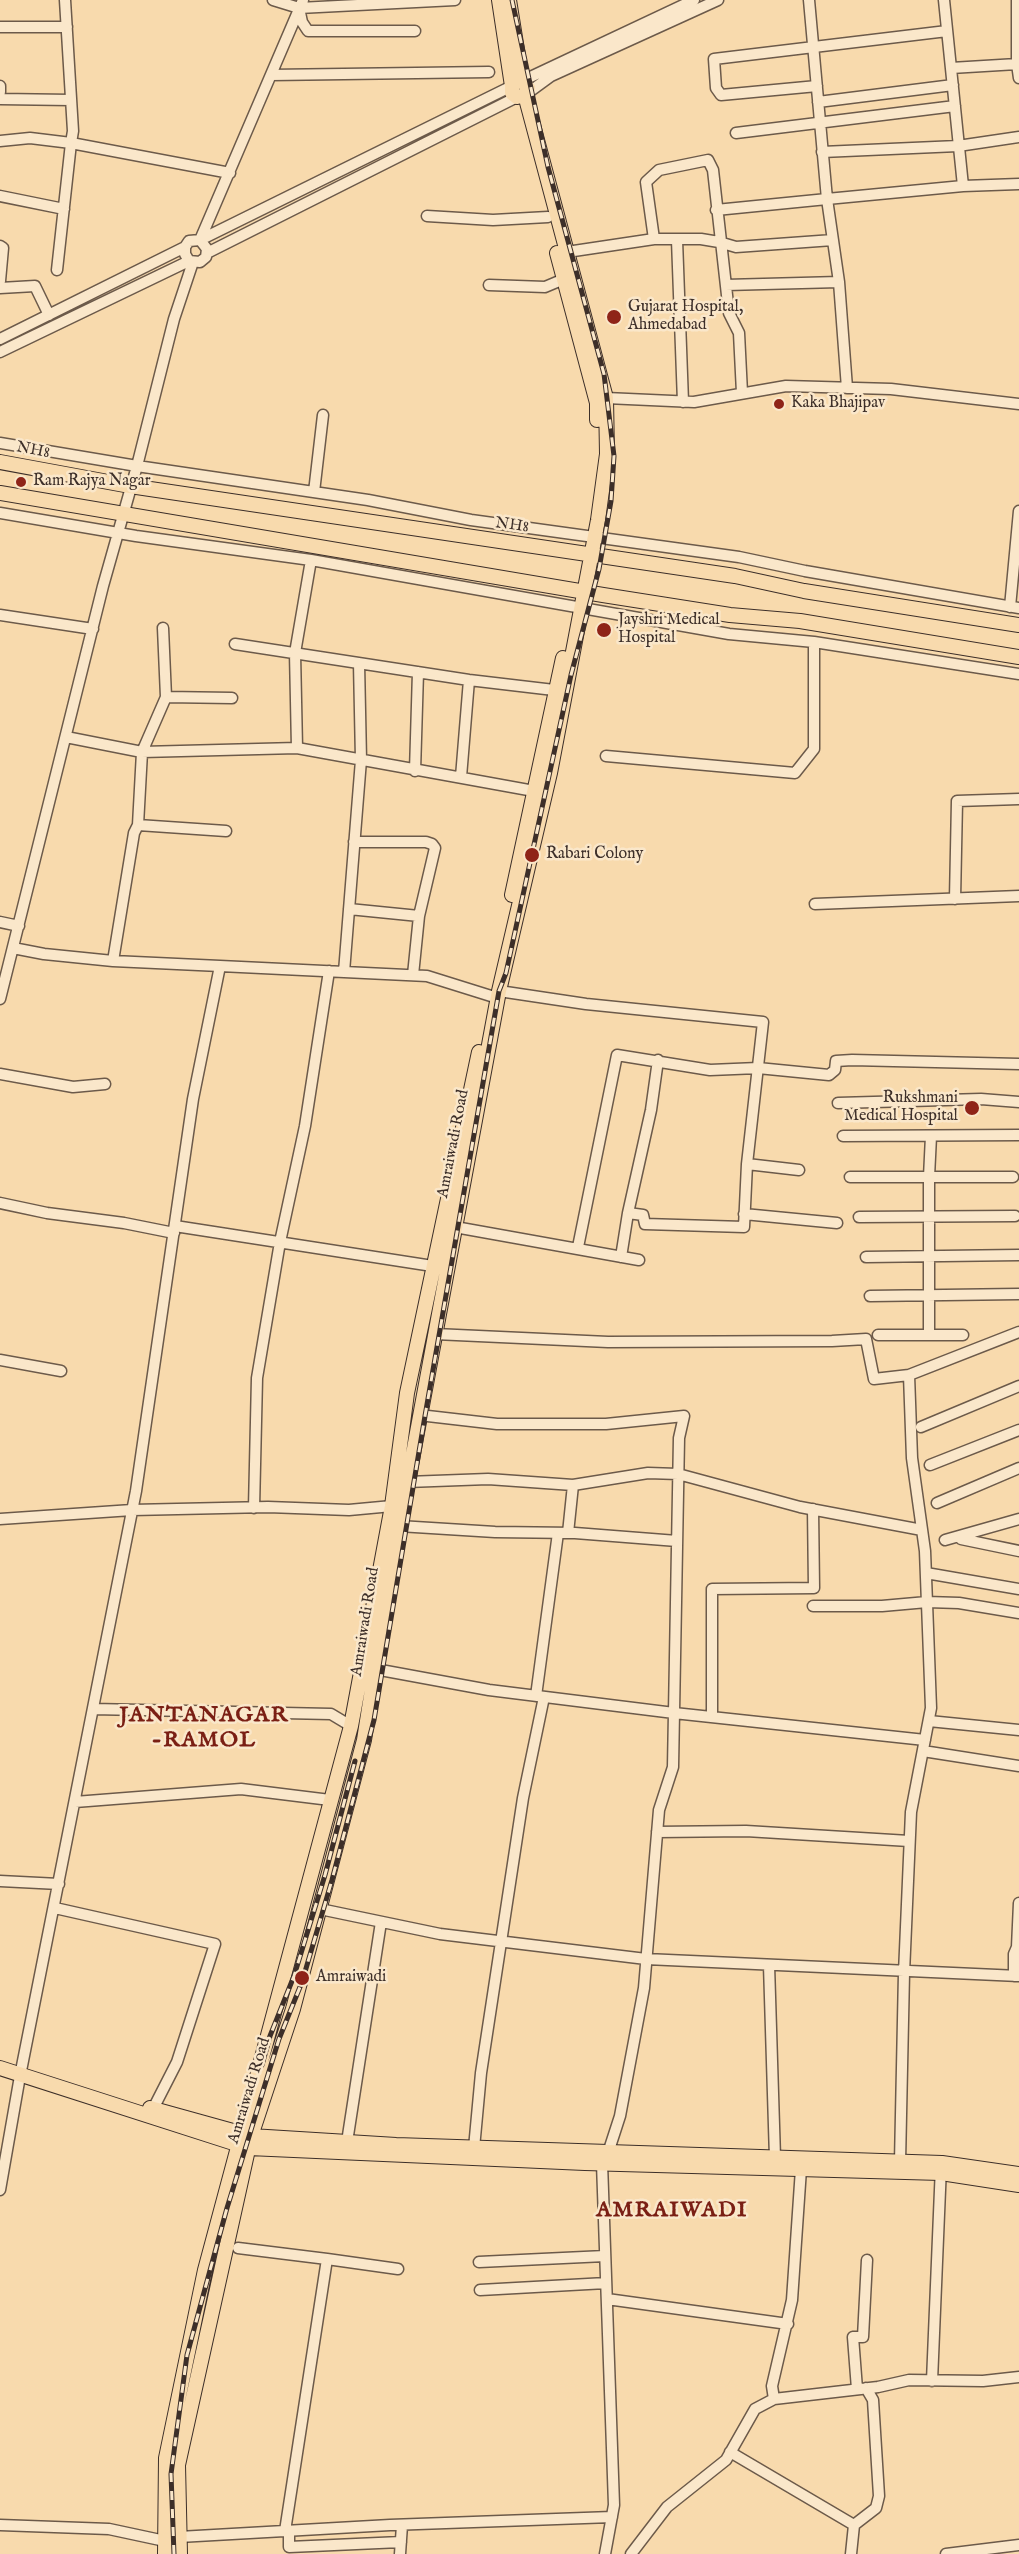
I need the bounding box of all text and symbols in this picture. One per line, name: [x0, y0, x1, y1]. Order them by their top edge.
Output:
place label: Gujarat Hospital, Ahmedabad: [628, 298, 743, 336]
marker: Gujarat Hospital, Ahmedabad: [605, 308, 623, 326]
place label: Kaka Bhajipav: [791, 394, 885, 414]
marker: Kaka Bhajipav: [772, 397, 786, 411]
street label: NH8: [15, 438, 51, 464]
place label: Ram Rajya Nagar: [33, 472, 151, 492]
marker: Ram Rajya Nagar: [14, 475, 28, 489]
street label: NH8: [494, 514, 530, 538]
place label: Jayshri Medical Hospital: [618, 611, 720, 649]
marker: Jayshri Medical Hospital: [595, 621, 613, 639]
place label: Rabari Colony: [546, 845, 643, 865]
marker: Rabari Colony: [523, 846, 541, 864]
street label: Amraiwadi Road: [434, 1088, 474, 1200]
place label: Rukshmani Medical Hospital: [844, 1089, 958, 1127]
marker: Rukshmani Medical Hospital: [963, 1099, 981, 1117]
street label: Amraiwadi Road: [348, 1566, 384, 1678]
district label: JANTANAGAR -RAMOL: [119, 1703, 289, 1754]
place label: Amraiwadi: [316, 1968, 386, 1988]
marker: Amraiwadi: [293, 1969, 311, 1987]
street label: Amraiwadi Road: [225, 2036, 275, 2146]
district label: AMRAIWADI: [596, 2198, 748, 2224]

